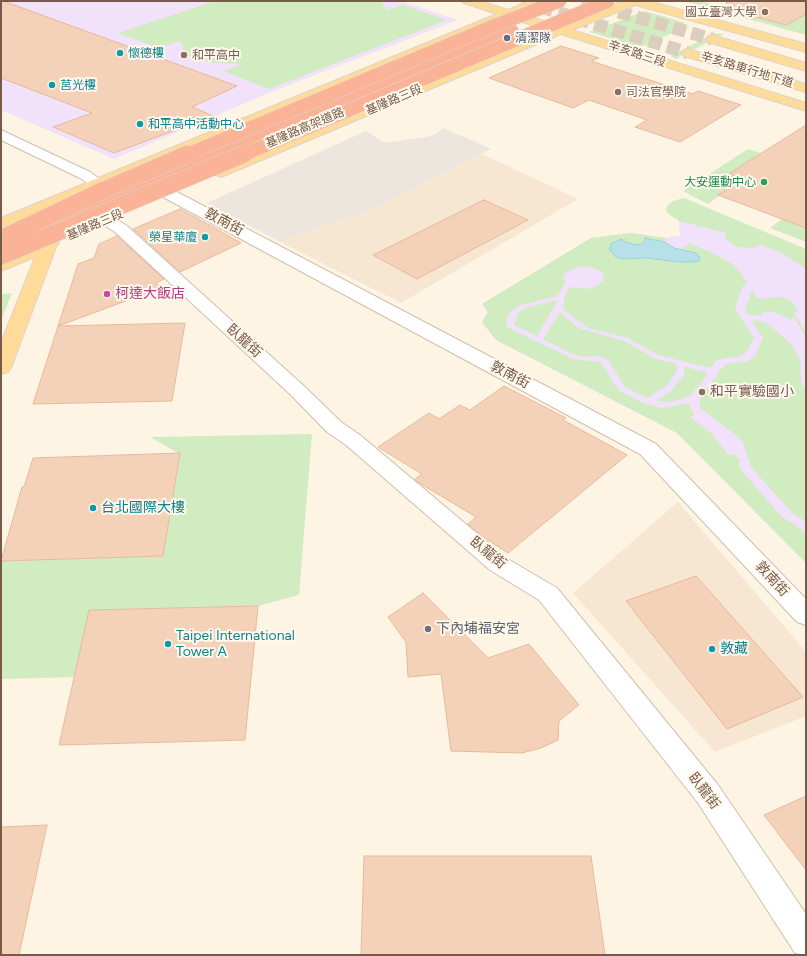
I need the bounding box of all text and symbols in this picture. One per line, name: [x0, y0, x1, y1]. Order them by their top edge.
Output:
place label: 國立臺灣大學: [685, 5, 757, 19]
marker: 國立臺灣大學: [760, 7, 770, 17]
place label: 清潔隊: [515, 31, 551, 45]
marker: 清潔隊: [502, 33, 512, 43]
street label: 辛亥路三段: [606, 38, 668, 70]
place label: 懷德樓: [128, 46, 164, 60]
marker: 懷德樓: [115, 48, 125, 58]
place label: 和平高中: [192, 48, 240, 62]
street label: 辛亥路車行地下道: [699, 49, 795, 91]
marker: 和平高中: [179, 50, 189, 60]
place label: 莒光樓: [60, 78, 96, 92]
marker: 莒光樓: [47, 80, 57, 90]
street label: 基隆路三段: [364, 82, 424, 118]
place label: 司法官學院: [626, 85, 686, 99]
marker: 司法官學院: [613, 87, 623, 97]
street label: 基隆路高架道路: [264, 105, 346, 151]
place label: 和平高中活動中心: [148, 117, 244, 131]
marker: 和平高中活動中心: [135, 119, 145, 129]
place label: 大安運動中心: [684, 175, 756, 189]
marker: 大安運動中心: [759, 177, 769, 187]
street label: 敦南街: [202, 205, 246, 239]
street label: 基隆路三段: [65, 207, 125, 243]
place label: 榮星華廈: [149, 230, 197, 244]
marker: 榮星華廈: [200, 232, 210, 242]
place label: 柯達大飯店: [115, 286, 185, 302]
marker: 柯達大飯店: [102, 289, 112, 299]
street label: 臥龍街: [223, 321, 265, 361]
street label: 敦南街: [488, 358, 532, 392]
place label: 和平實驗國小: [710, 384, 794, 400]
marker: 和平實驗國小: [697, 387, 707, 397]
place label: 台北國際大樓: [101, 500, 185, 516]
marker: 台北國際大樓: [88, 503, 98, 513]
street label: 臥龍街: [466, 533, 510, 573]
street label: 敦南街: [752, 558, 792, 600]
place label: 下內埔福安宮: [436, 621, 520, 637]
marker: 下內埔福安宮: [423, 624, 433, 634]
place label: Taipei International Tower A: [176, 628, 295, 660]
marker: Taipei International Tower A: [163, 639, 173, 649]
place label: 敦藏: [720, 641, 748, 657]
marker: 敦藏: [707, 644, 717, 654]
street label: 臥龍街: [685, 769, 723, 813]

